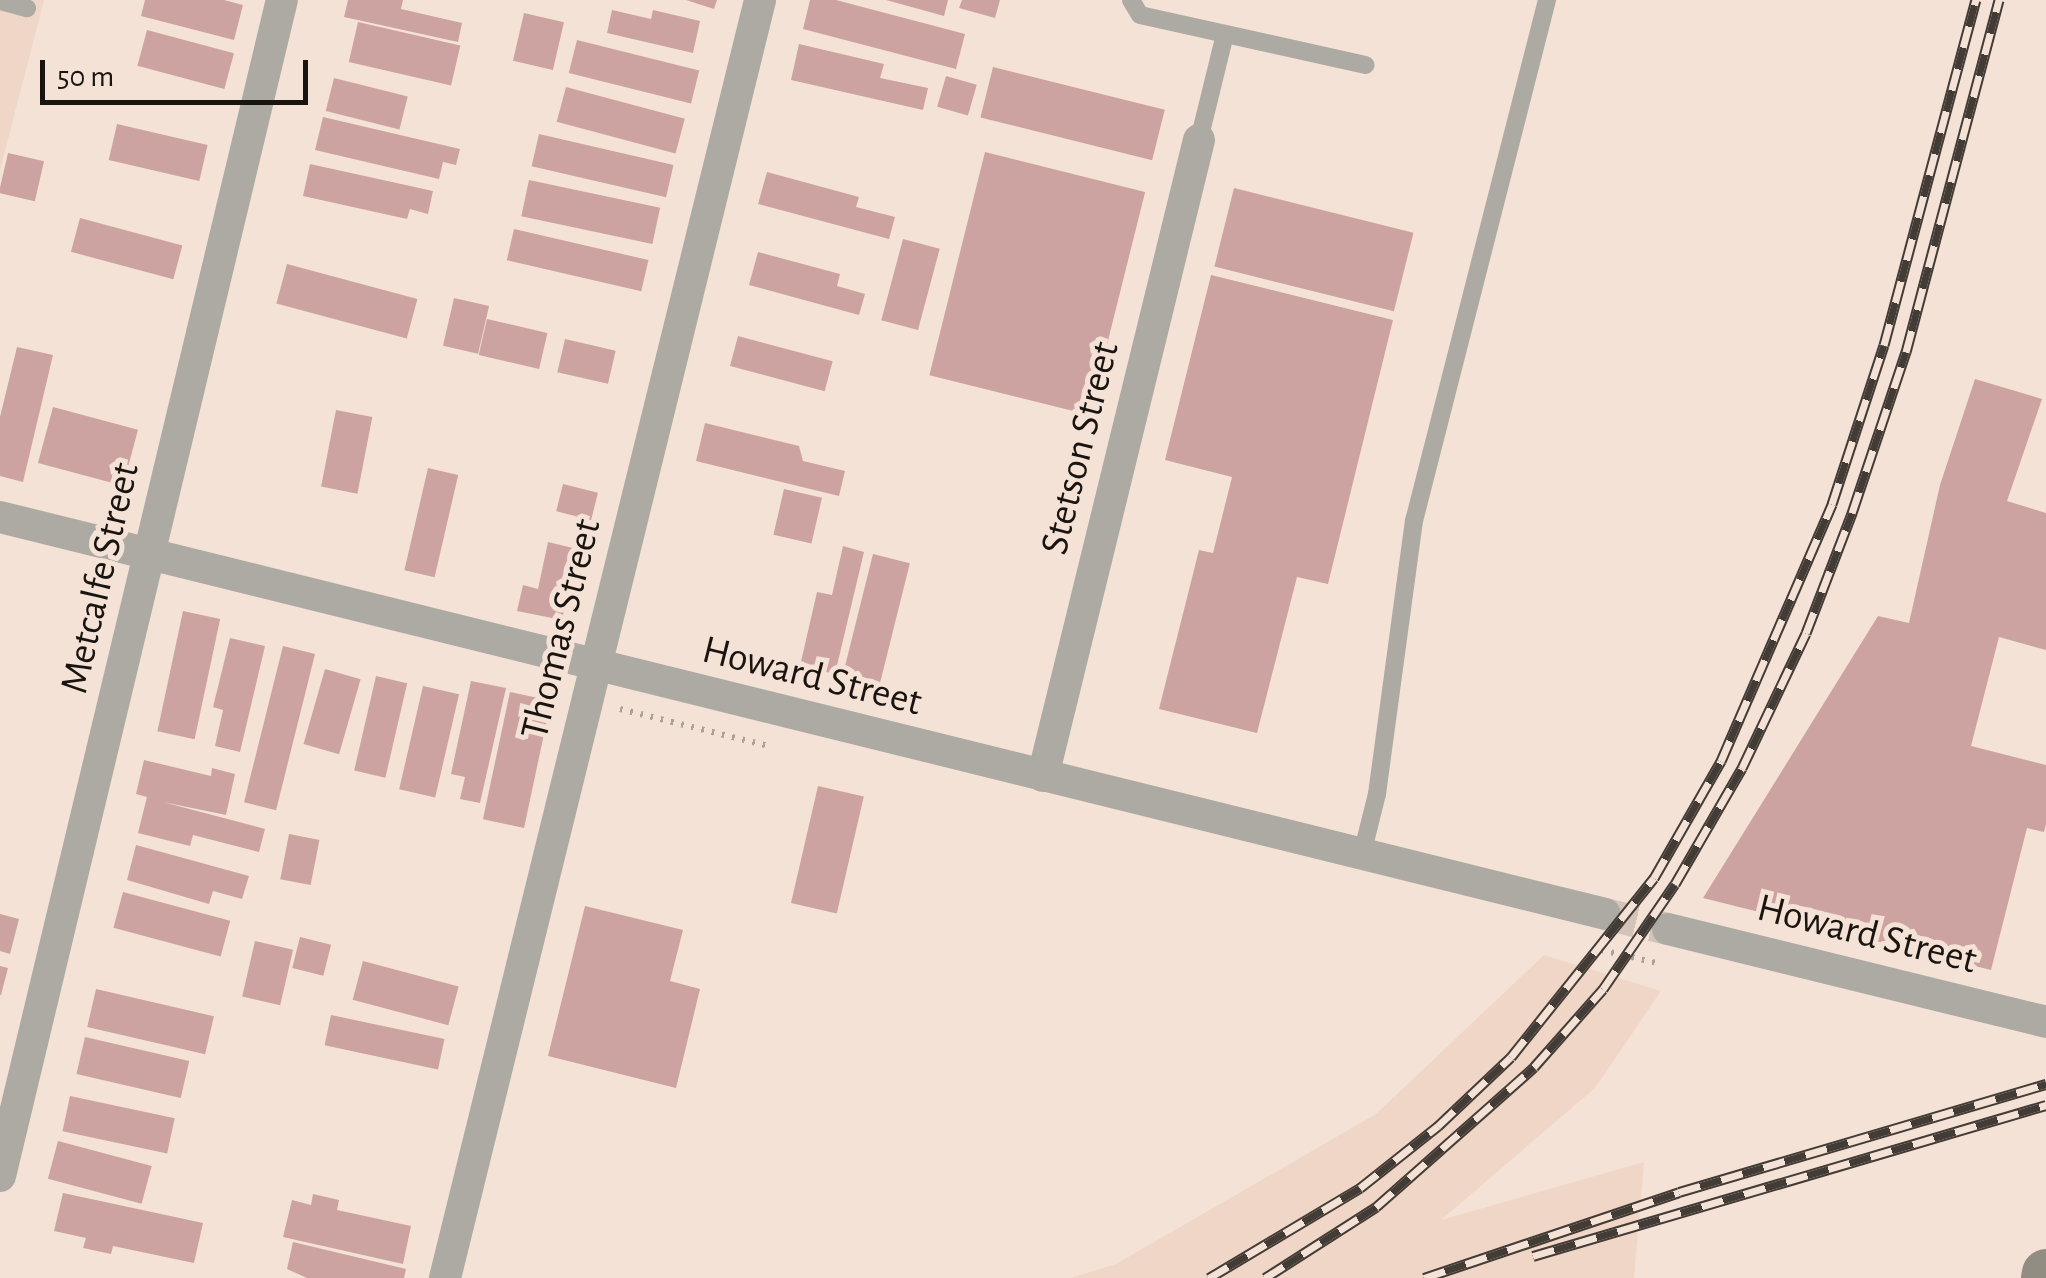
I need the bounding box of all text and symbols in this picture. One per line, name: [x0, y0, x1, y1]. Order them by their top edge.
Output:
scale bar: [45, 40, 312, 102]
text: 50 m: [57, 62, 114, 92]
street label: Stetson Street: [1030, 337, 1130, 559]
street label: Metcalfe Street: [50, 458, 150, 698]
street label: Thomas Street: [510, 514, 612, 744]
street label: Howard Street: [697, 626, 927, 726]
street label: Howard Street: [1752, 884, 1982, 984]

